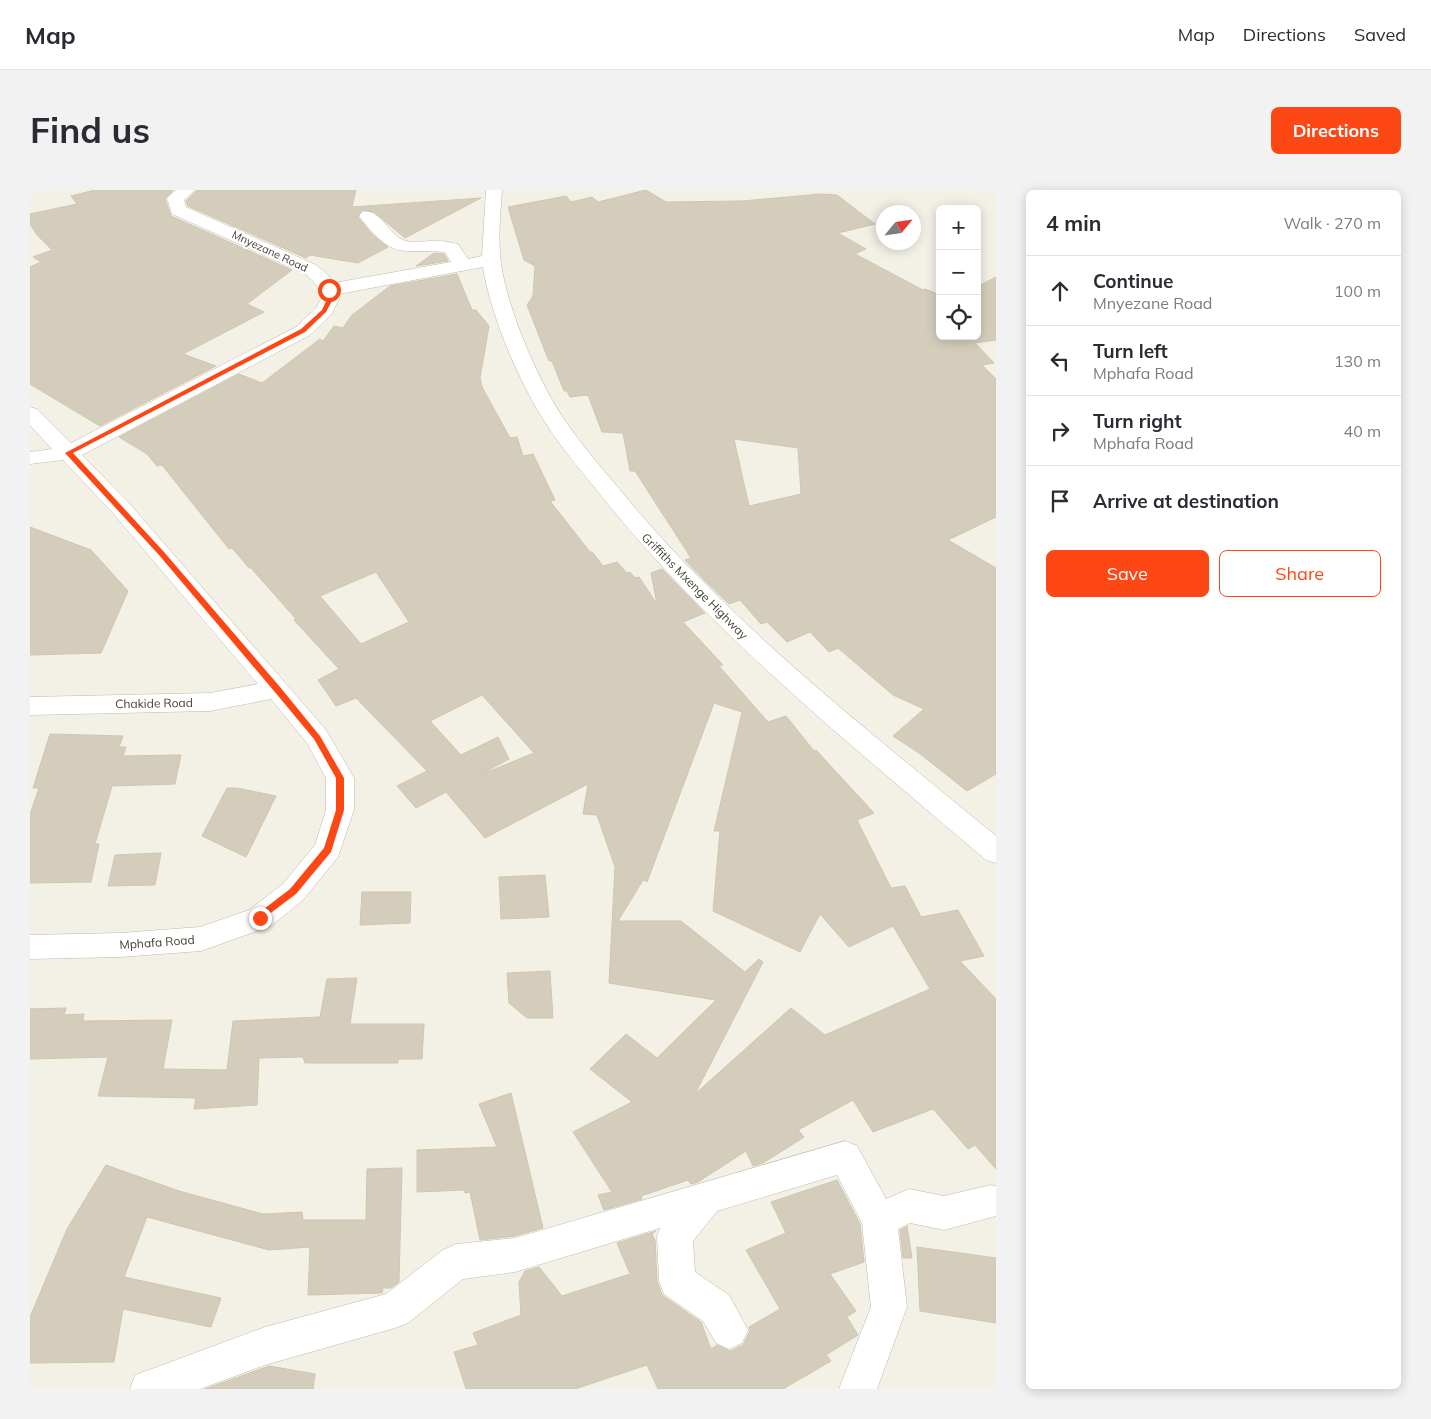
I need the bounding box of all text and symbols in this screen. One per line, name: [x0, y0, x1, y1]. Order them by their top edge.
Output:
text: Map: [25, 20, 76, 50]
text: Map: [1178, 23, 1215, 46]
text: Directions: [1243, 23, 1326, 46]
text: Saved: [1354, 23, 1406, 46]
button: Directions: [1271, 107, 1401, 154]
text: Find us: [30, 108, 150, 152]
north arrow: [876, 205, 921, 250]
map controls: [936, 205, 981, 340]
button: +: [936, 205, 981, 250]
text: 4 min: [1046, 210, 1101, 236]
text: Walk · 270 m: [1283, 213, 1381, 233]
street label: Mnyezane Road: [230, 227, 310, 275]
button: −: [936, 250, 981, 295]
text: Continue: [1093, 269, 1173, 293]
icon: ahead: [1046, 277, 1074, 305]
route start: [318, 279, 341, 302]
text: 100 m: [1334, 281, 1381, 301]
text: Mnyezane Road: [1093, 293, 1212, 313]
button: locate: [936, 295, 981, 340]
text: Turn left: [1093, 339, 1168, 363]
icon: left: [1046, 347, 1074, 375]
text: 130 m: [1334, 351, 1381, 371]
text: Mphafa Road: [1093, 363, 1194, 383]
text: Turn right: [1093, 409, 1182, 433]
icon: right: [1046, 417, 1074, 445]
text: 40 m: [1344, 421, 1381, 441]
text: Mphafa Road: [1093, 433, 1194, 453]
icon: arrive: [1046, 487, 1074, 515]
text: Arrive at destination: [1093, 489, 1279, 513]
street label: Griffiths Mxenge Highway: [639, 530, 752, 643]
button: Save: [1046, 550, 1209, 597]
button: Share: [1219, 550, 1381, 597]
street label: Chakide Road: [115, 695, 193, 711]
route end: [249, 907, 272, 930]
street label: Mphafa Road: [119, 932, 195, 952]

